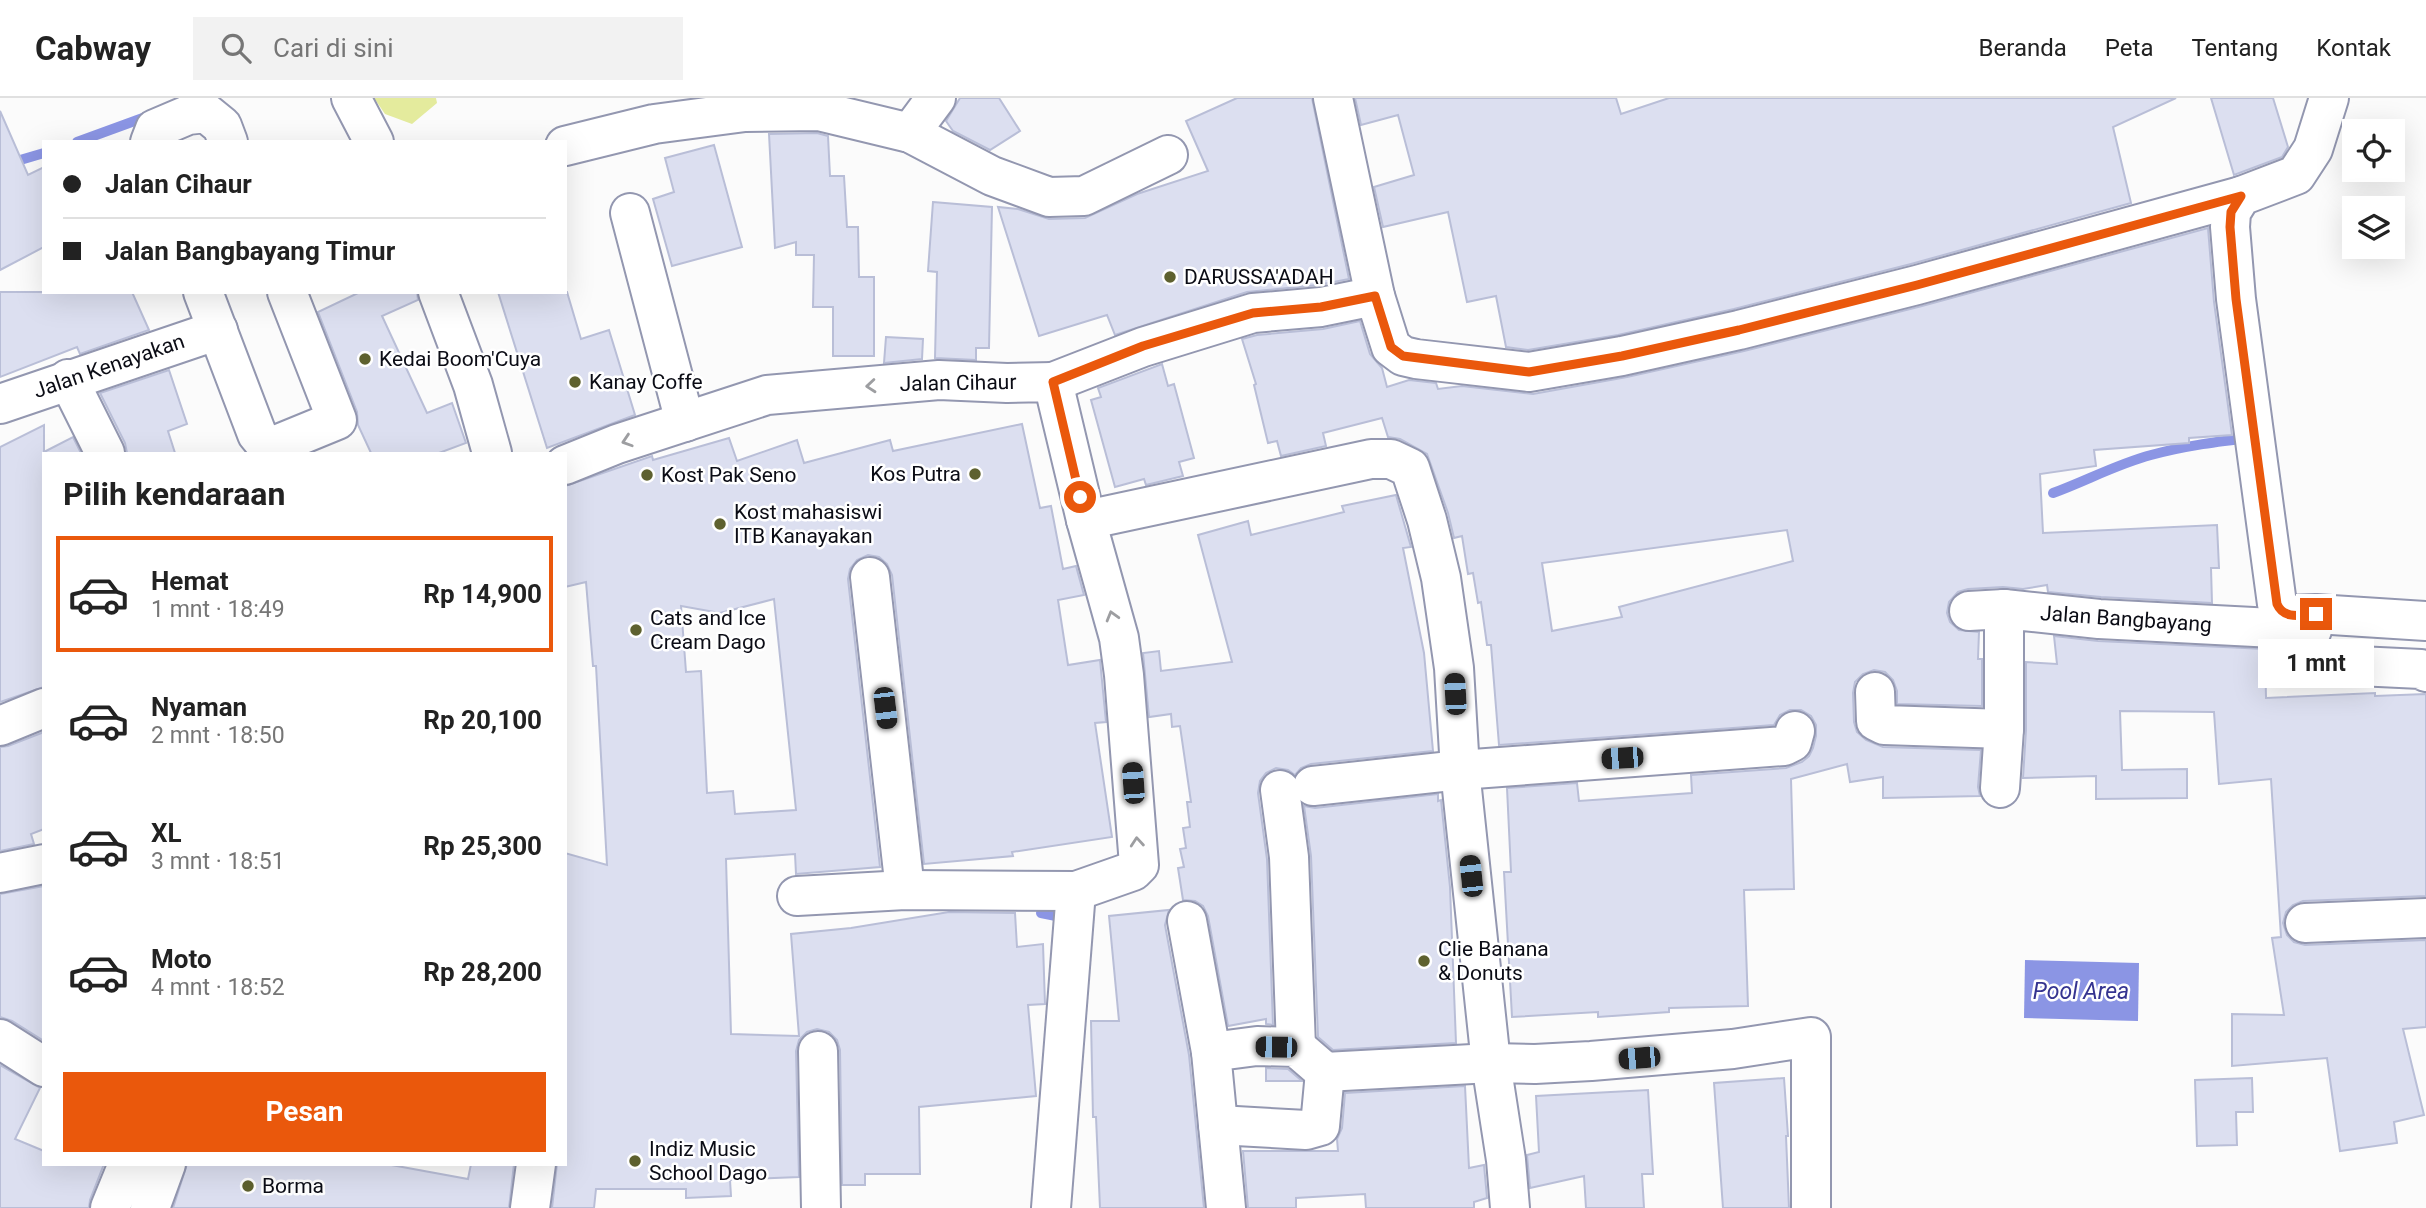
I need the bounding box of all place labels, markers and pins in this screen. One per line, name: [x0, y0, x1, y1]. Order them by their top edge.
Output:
place label: DARUSSA'ADAH: [1184, 265, 1334, 289]
marker: DARUSSA'ADAH: [1162, 269, 1178, 285]
place label: Kedai Boom'Cuya: [379, 347, 541, 371]
marker: Kedai Boom'Cuya: [357, 351, 373, 367]
place label: Kanay Coffe: [589, 370, 703, 394]
marker: Kanay Coffe: [567, 374, 583, 390]
place label: Kos Putra: [870, 462, 961, 486]
place label: Kost Pak Seno: [661, 463, 796, 487]
marker: Kos Putra: [967, 466, 983, 482]
marker: Kost Pak Seno: [639, 467, 655, 483]
place label: Kost mahasiswi ITB Kanayakan: [734, 500, 882, 548]
marker: Kost mahasiswi ITB Kanayakan: [712, 516, 728, 532]
place label: Cats and Ice Cream Dago: [650, 606, 766, 654]
marker: Cats and Ice Cream Dago: [628, 622, 644, 638]
place label: Clie Banana & Donuts: [1438, 937, 1549, 985]
marker: Clie Banana & Donuts: [1416, 953, 1432, 969]
place label: Indiz Music School Dago: [649, 1137, 767, 1185]
marker: Indiz Music School Dago: [627, 1153, 643, 1169]
place label: Borma: [262, 1174, 324, 1198]
marker: Borma: [240, 1178, 256, 1194]

